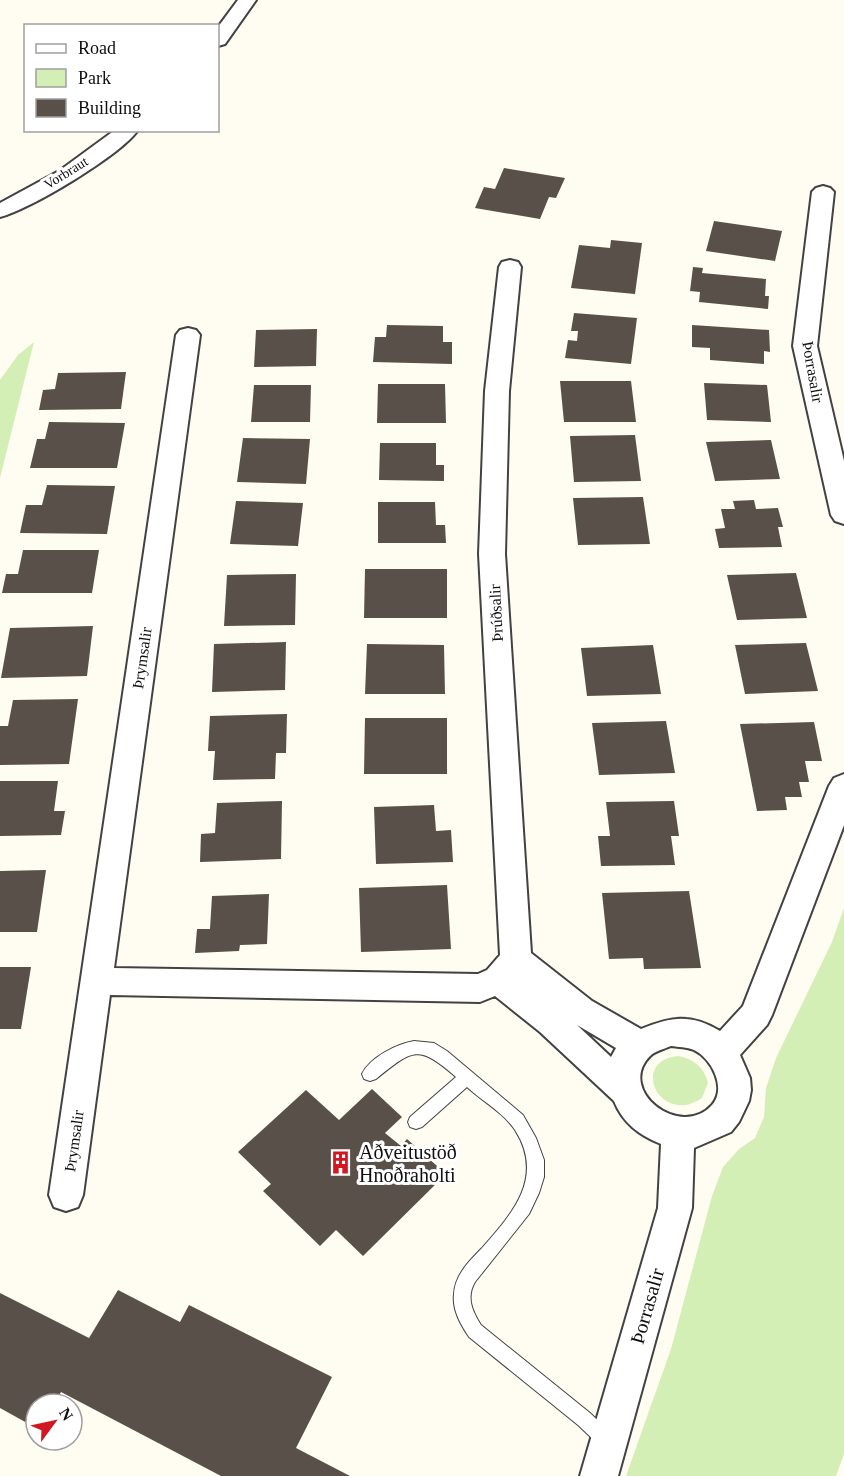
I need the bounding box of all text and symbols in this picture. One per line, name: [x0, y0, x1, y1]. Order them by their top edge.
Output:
legend: [24, 24, 219, 132]
text: Road: [78, 38, 116, 58]
text: Park: [78, 68, 111, 88]
text: Building: [78, 98, 141, 118]
street label: Vorbraut: [41, 154, 91, 192]
street label: Þorrasalir: [799, 340, 827, 405]
street label: Þrúðsalir: [486, 583, 506, 642]
street label: Þrymsalir: [129, 625, 156, 690]
street label: Þrymsalir: [61, 1108, 88, 1173]
place label: Aðveitustöð Hnoðraholti: [359, 1141, 457, 1186]
building icon: Aðveitustöð Hnoðraholti: [328, 1150, 354, 1176]
street label: Þorrasalir: [626, 1265, 668, 1346]
north arrow: [24, 1392, 84, 1452]
text: N: [56, 1405, 77, 1424]

